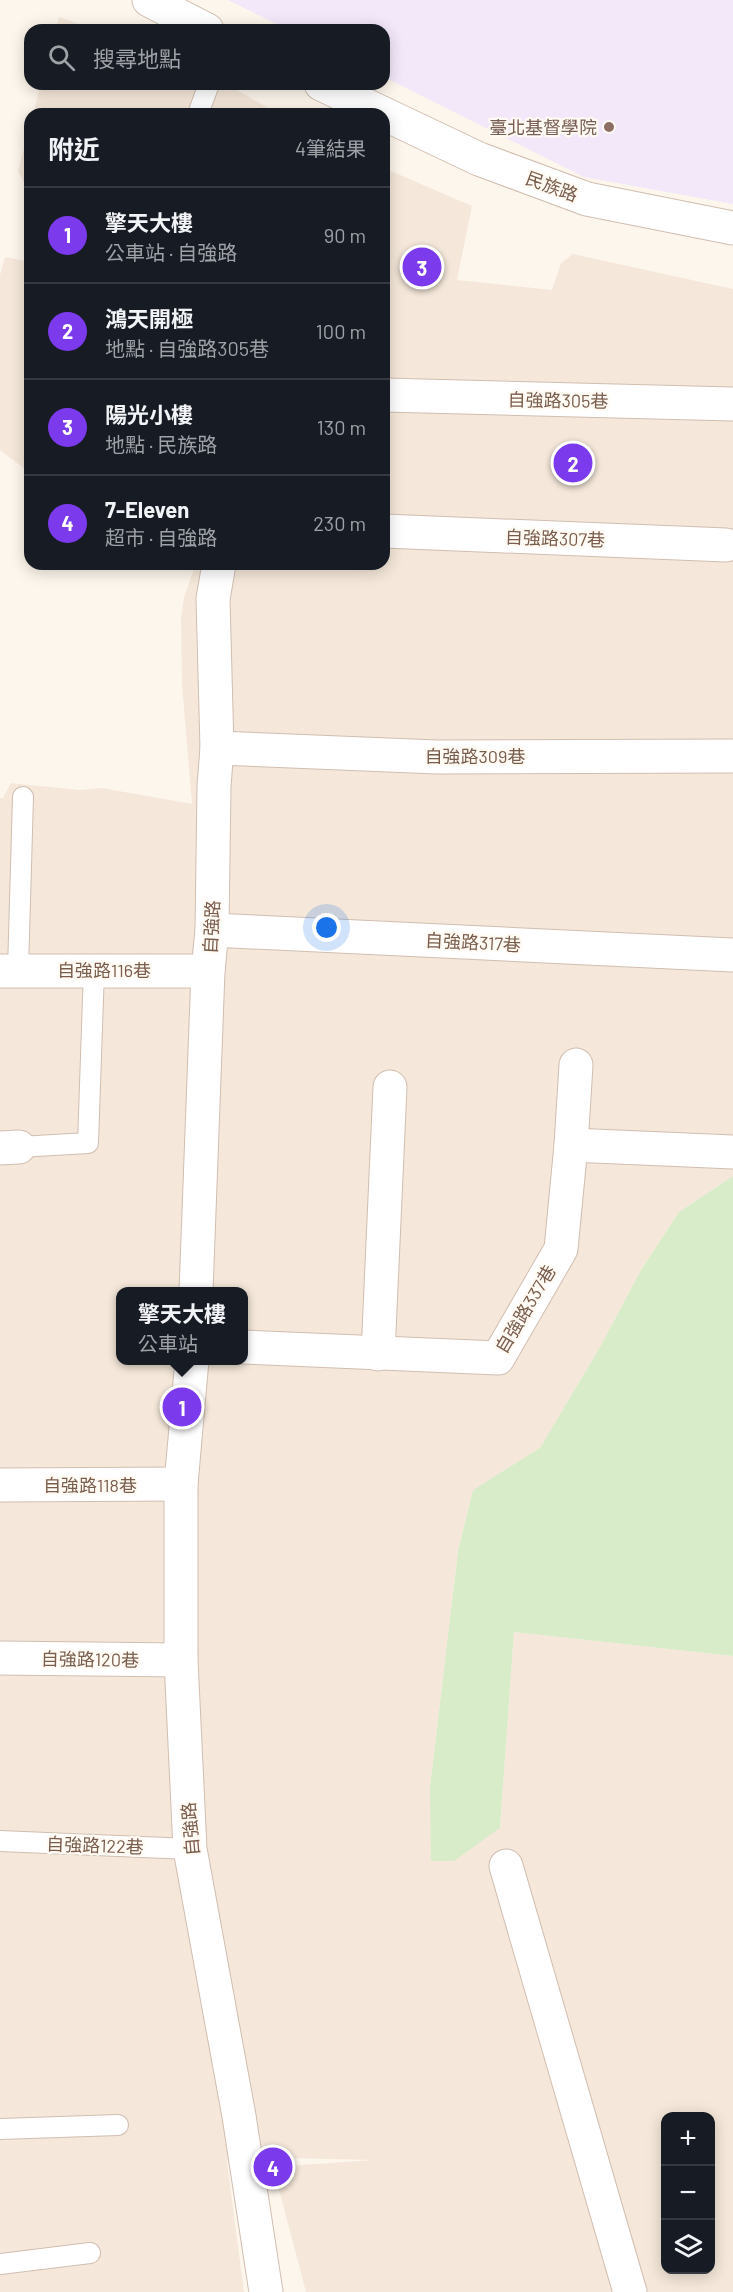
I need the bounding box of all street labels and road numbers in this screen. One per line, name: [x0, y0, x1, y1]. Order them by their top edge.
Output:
street label: 民族路: [523, 166, 581, 206]
street label: 自強路305巷: [507, 388, 609, 412]
street label: 自強路307巷: [505, 525, 605, 551]
street label: 自強路309巷: [425, 745, 525, 767]
street label: 自強路: [199, 899, 223, 955]
street label: 自強路317巷: [425, 929, 521, 955]
street label: 自強路116巷: [57, 959, 151, 981]
street label: 自強路337巷: [490, 1261, 560, 1357]
street label: 自強路118巷: [43, 1474, 137, 1496]
street label: 自強路120巷: [41, 1647, 139, 1671]
street label: 自強路: [177, 1801, 203, 1857]
street label: 自強路122巷: [46, 1832, 144, 1858]

